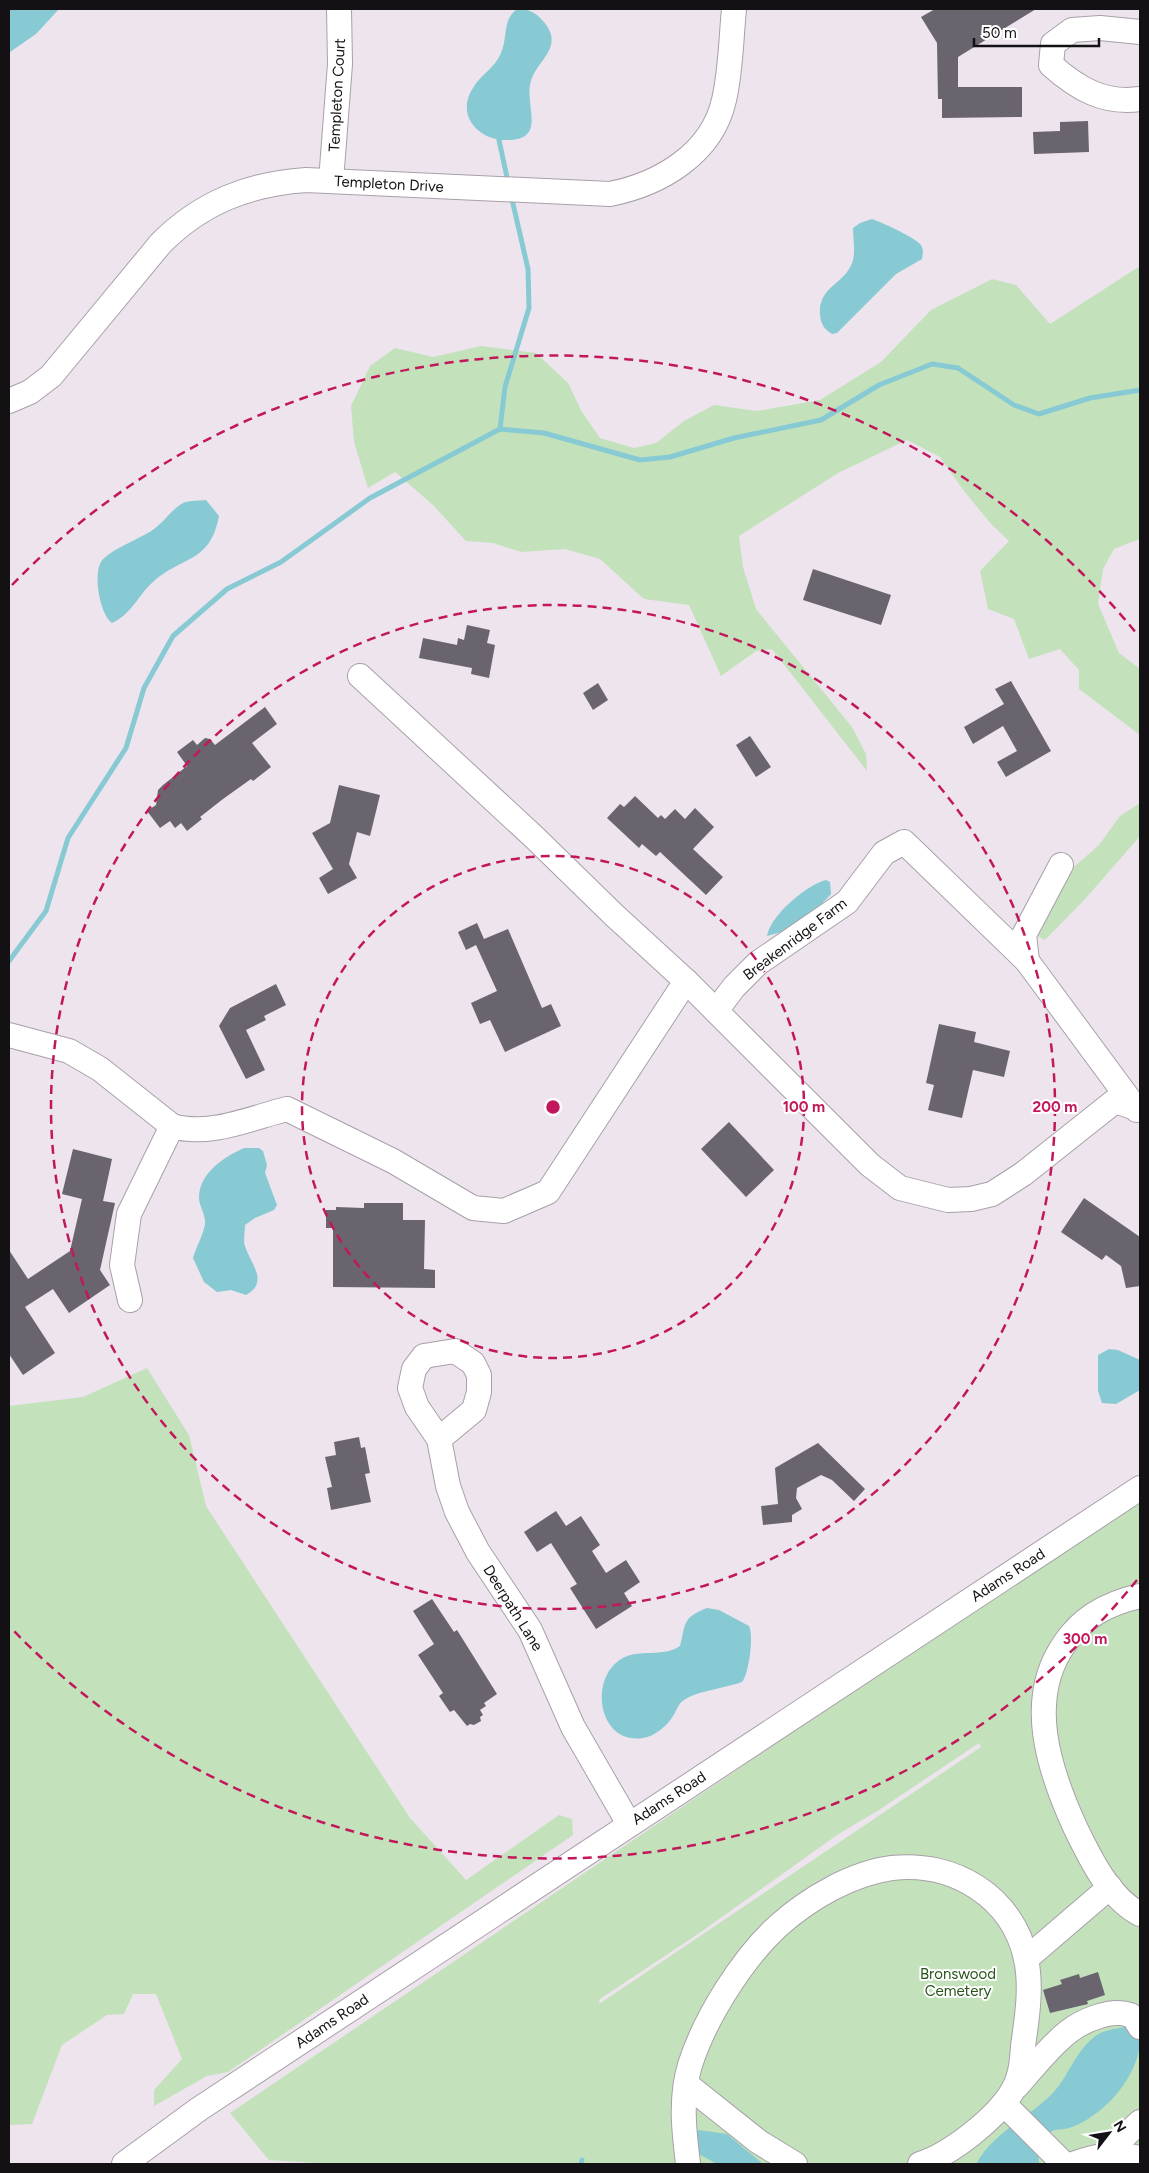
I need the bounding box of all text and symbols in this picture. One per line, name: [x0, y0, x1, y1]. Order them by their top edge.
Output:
scale bar: [974, 15, 1099, 47]
text: 50 m: [982, 24, 1017, 42]
street label: Templeton Court: [325, 37, 349, 152]
street label: Templeton Drive: [334, 172, 444, 196]
street label: Breakenridge Farm: [740, 894, 850, 984]
centre of rings: [544, 1098, 562, 1116]
text: 100 m: [783, 1098, 825, 1116]
text: 200 m: [1033, 1098, 1077, 1116]
street label: Adams Road: [968, 1544, 1048, 1606]
street label: Deerpath Lane: [479, 1562, 547, 1654]
text: 300 m: [1063, 1630, 1107, 1648]
street label: Adams Road: [629, 1767, 709, 1829]
park label: Bronswood Cemetery: [920, 1965, 996, 2000]
street label: Adams Road: [292, 1990, 372, 2052]
north arrow: [1084, 2108, 1134, 2158]
text: N: [1110, 2118, 1130, 2136]

